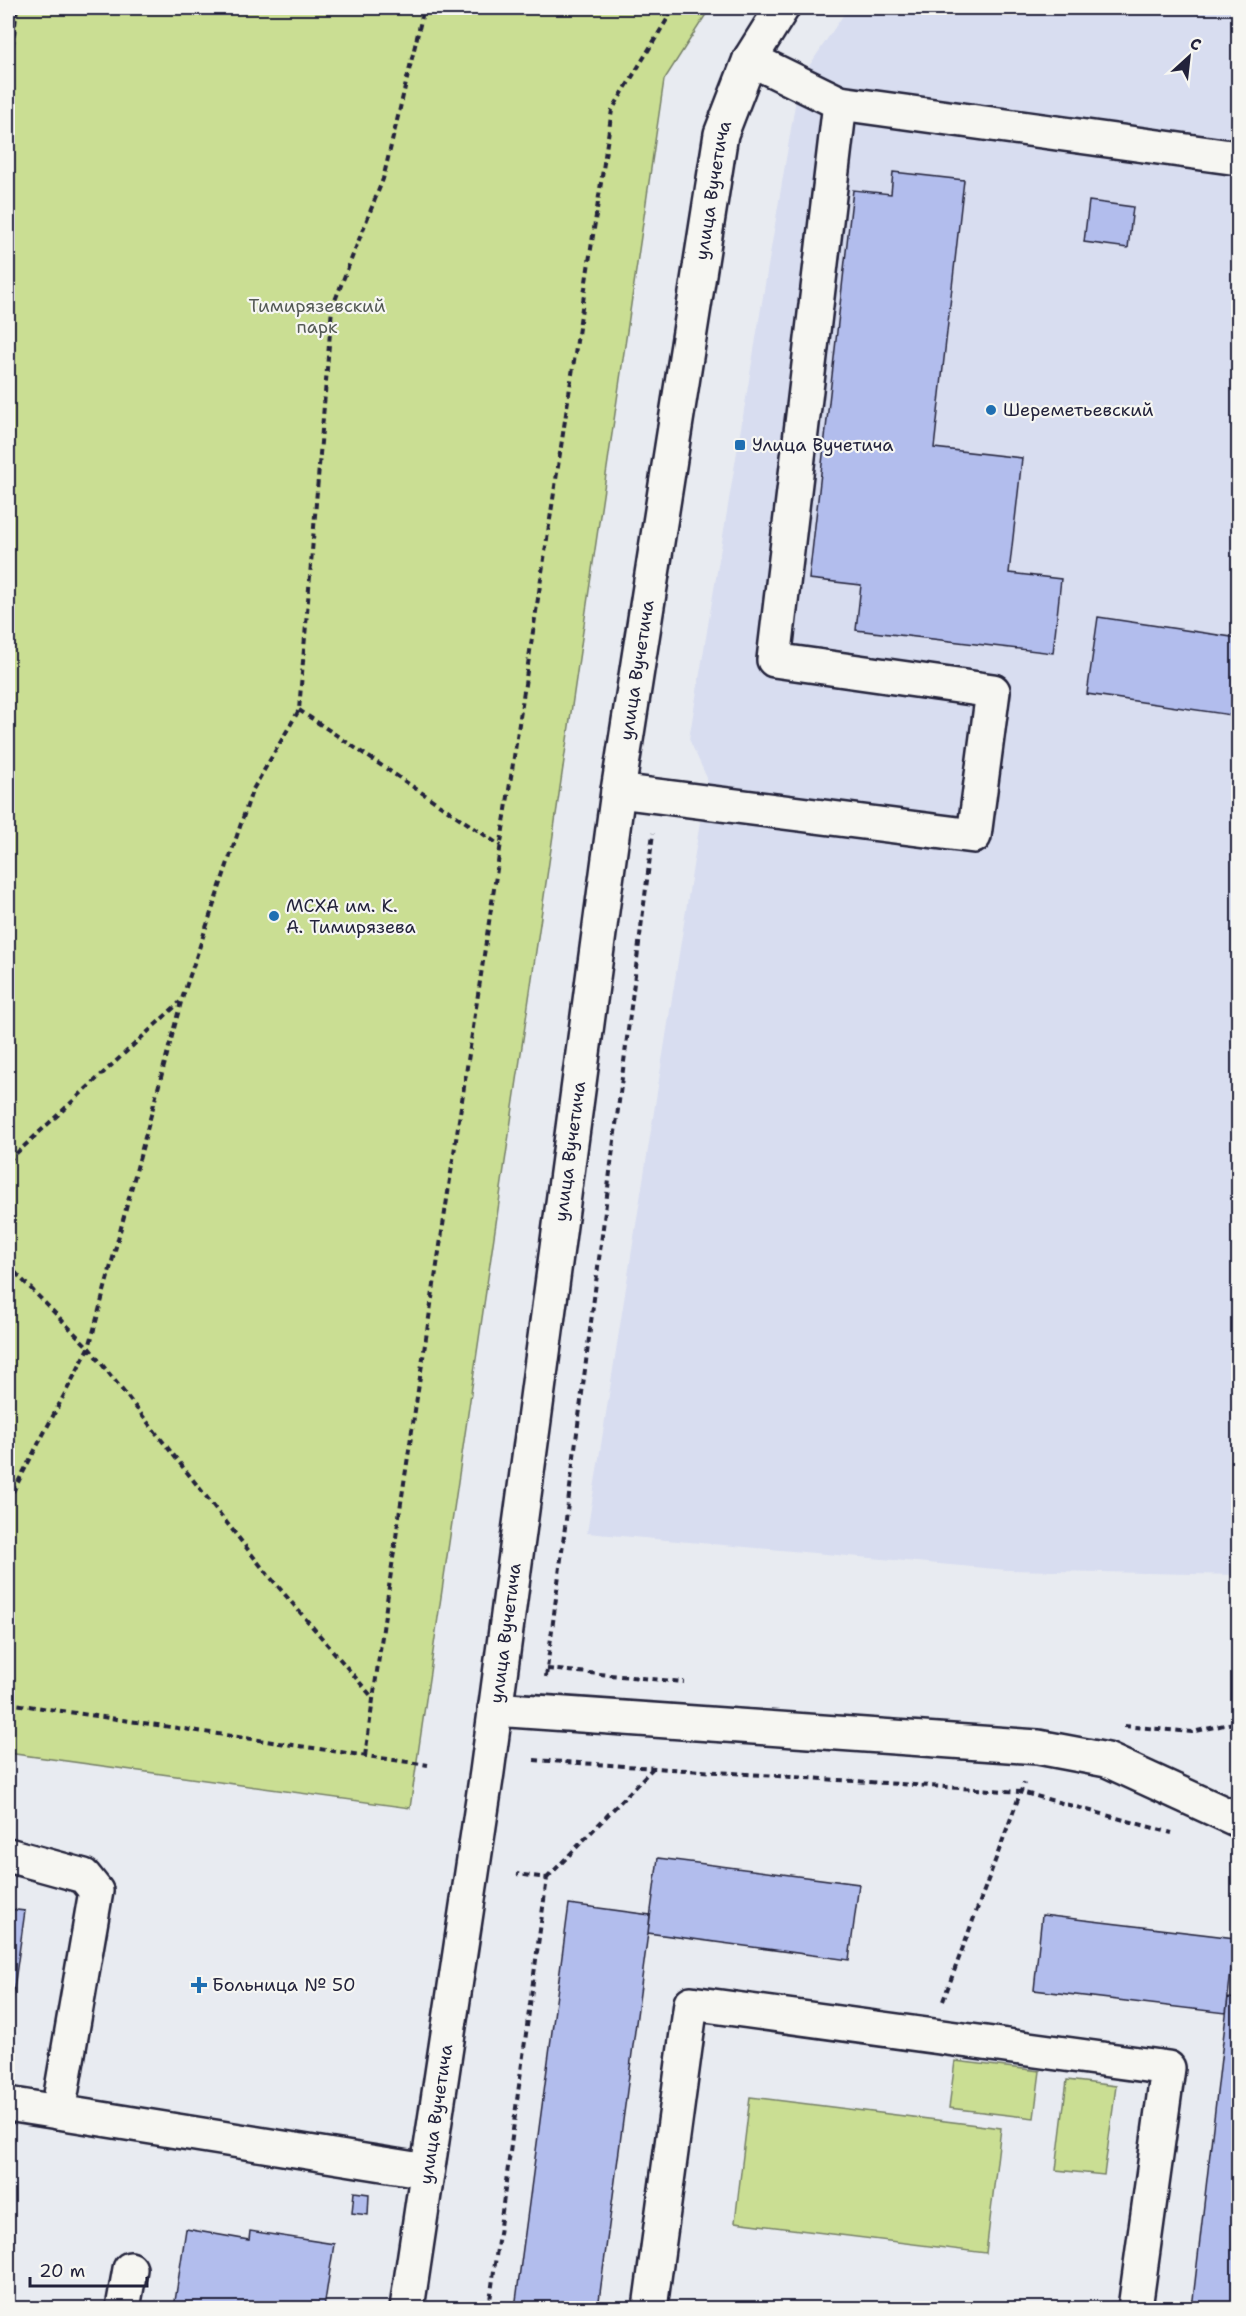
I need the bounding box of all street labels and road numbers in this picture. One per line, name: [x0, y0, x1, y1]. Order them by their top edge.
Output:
street label: улица Вучетича: [689, 117, 737, 262]
street label: улица Вучетича: [614, 598, 660, 742]
street label: улица Вучетича: [549, 1080, 591, 1223]
street label: улица Вучетича: [484, 1561, 527, 1705]
street label: улица Вучетича: [414, 2042, 458, 2186]

